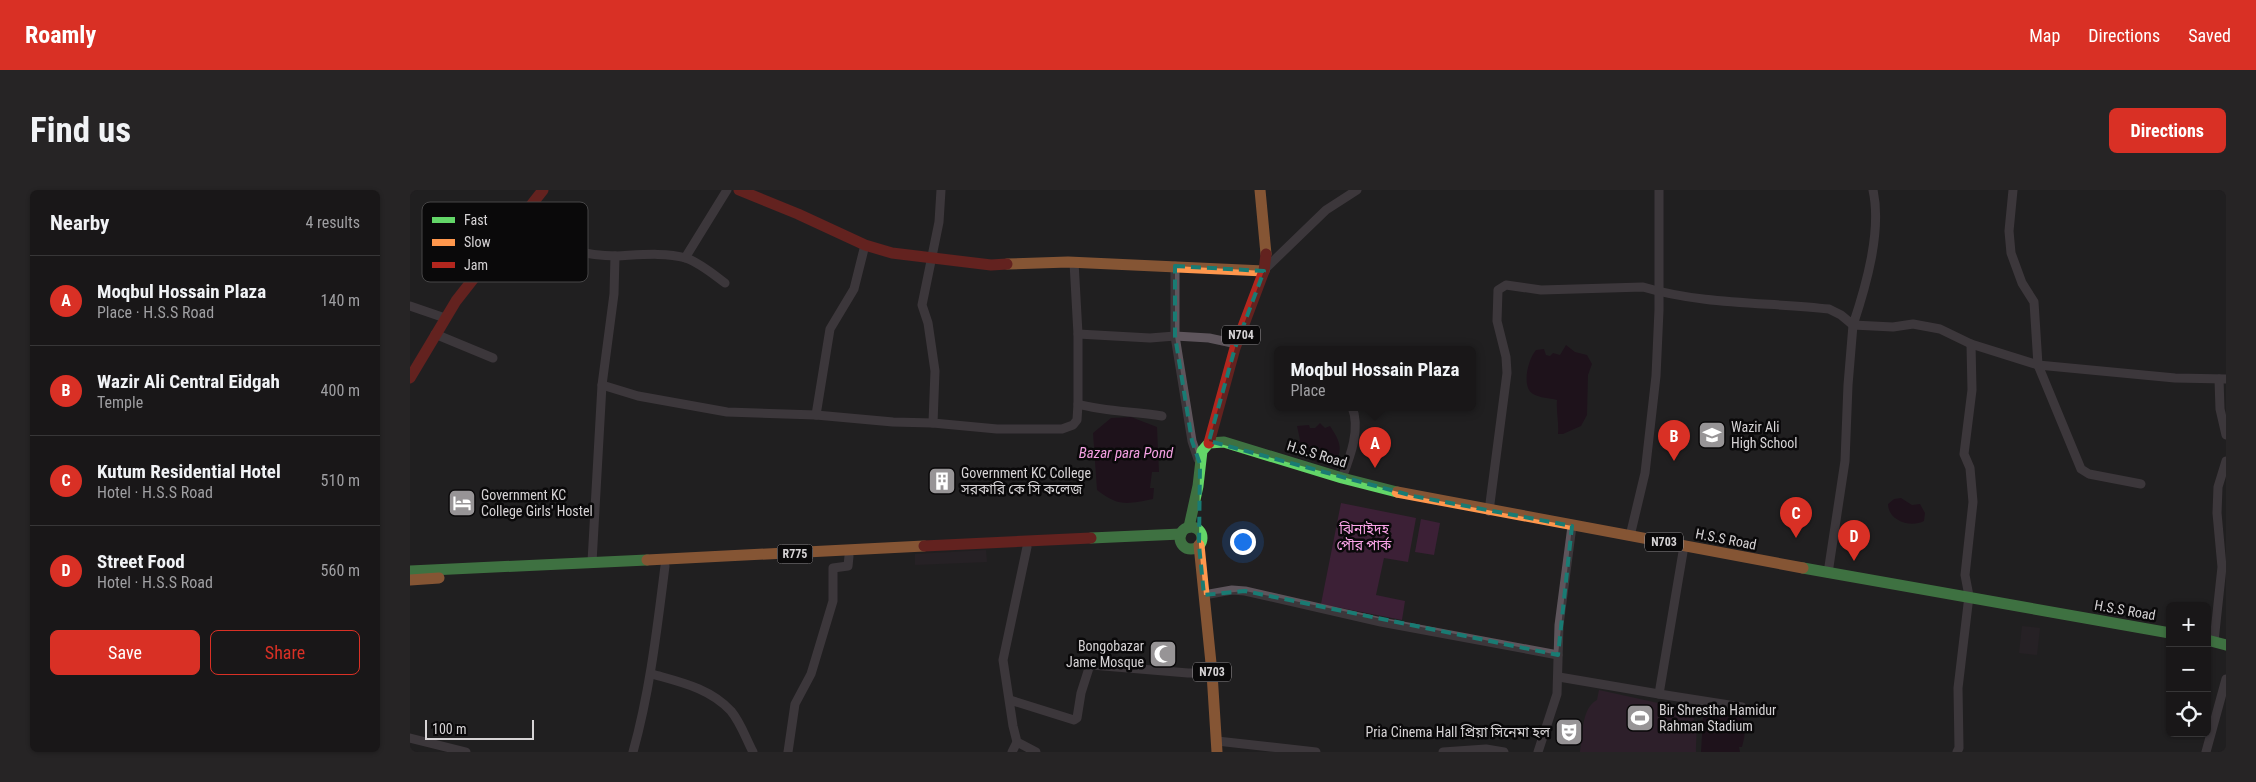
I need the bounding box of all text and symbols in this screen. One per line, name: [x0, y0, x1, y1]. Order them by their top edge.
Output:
text: Roamly: [25, 21, 96, 49]
text: Map: [2029, 25, 2060, 46]
text: Directions: [2088, 25, 2160, 46]
text: Saved: [2188, 25, 2231, 46]
button: Directions: [2109, 108, 2226, 153]
text: Find us: [30, 110, 131, 151]
legend: [422, 202, 588, 282]
text: Nearby: [50, 211, 109, 235]
text: Fast: [464, 212, 488, 228]
text: 4 results: [305, 213, 360, 232]
text: Slow: [464, 234, 491, 250]
text: Jam: [464, 257, 488, 273]
text: Moqbul Hossain Plaza: [97, 280, 266, 303]
text: A: [61, 291, 71, 310]
text: 140 m: [321, 291, 360, 310]
text: Place · H.S.S Road: [97, 303, 214, 322]
road number: N704: [1222, 326, 1260, 344]
popup: [1274, 346, 1476, 411]
text: Moqbul Hossain Plaza: [1290, 358, 1460, 381]
text: Wazir Ali Central Eidgah: [97, 370, 280, 393]
text: B: [62, 381, 70, 400]
text: 400 m: [321, 381, 360, 400]
text: Place: [1290, 381, 1326, 400]
text: Temple: [97, 393, 143, 412]
place label: Wazir Ali High School: [1731, 419, 1798, 451]
pin: B: [1658, 420, 1690, 461]
school or university icon: Wazir Ali High School: [1697, 420, 1727, 450]
pin: A: [1359, 427, 1391, 468]
street label: H.S.S Road: [1285, 437, 1349, 471]
water label: Bazar para Pond: [1079, 444, 1174, 462]
text: Kutum Residential Hotel: [97, 460, 281, 483]
place label: Government KC College সরকারি কে সি কলেজ: [960, 465, 1091, 497]
building icon: Government KC College সরকারি কে সি কলেজ: [927, 466, 957, 496]
text: C: [61, 471, 71, 490]
text: 510 m: [321, 471, 360, 490]
text: Hotel · H.S.S Road: [97, 483, 213, 502]
place label: Government KC College Girls' Hostel: [481, 487, 593, 519]
hotel icon: Government KC College Girls' Hostel: [447, 488, 477, 518]
pin: C: [1780, 497, 1812, 538]
pin: D: [1838, 520, 1870, 561]
park label: ঝিনাইদহ পৌর পার্ক: [1337, 521, 1392, 553]
street label: H.S.S Road: [1694, 525, 1758, 553]
your location: [1230, 529, 1256, 555]
road number: N703: [1645, 532, 1683, 552]
road number: R775: [778, 544, 812, 564]
text: Street Food: [97, 550, 185, 573]
text: D: [61, 561, 71, 580]
text: 560 m: [321, 561, 360, 580]
text: Hotel · H.S.S Road: [97, 573, 213, 592]
street label: H.S.S Road: [2093, 597, 2157, 623]
map controls: [2166, 602, 2211, 737]
button: +: [2166, 602, 2211, 647]
button: Save: [50, 630, 200, 675]
button: Share: [210, 630, 360, 675]
place label: Bongobazar Jame Mosque: [1066, 638, 1144, 670]
mosque icon: Bongobazar Jame Mosque: [1148, 639, 1178, 669]
button: −: [2166, 647, 2211, 692]
road number: N703: [1193, 662, 1231, 682]
button: locate: [2166, 692, 2211, 737]
place label: Bir Shrestha Hamidur Rahman Stadium: [1659, 702, 1776, 734]
sports icon: Bir Shrestha Hamidur Rahman Stadium: [1625, 703, 1655, 733]
scale bar: [425, 717, 534, 740]
theatre icon: Pria Cinema Hall প্রিয়া সিনেমা হল: [1554, 717, 1584, 747]
text: 100 m: [432, 721, 467, 737]
place label: Pria Cinema Hall প্রিয়া সিনেমা হল: [1366, 724, 1551, 740]

